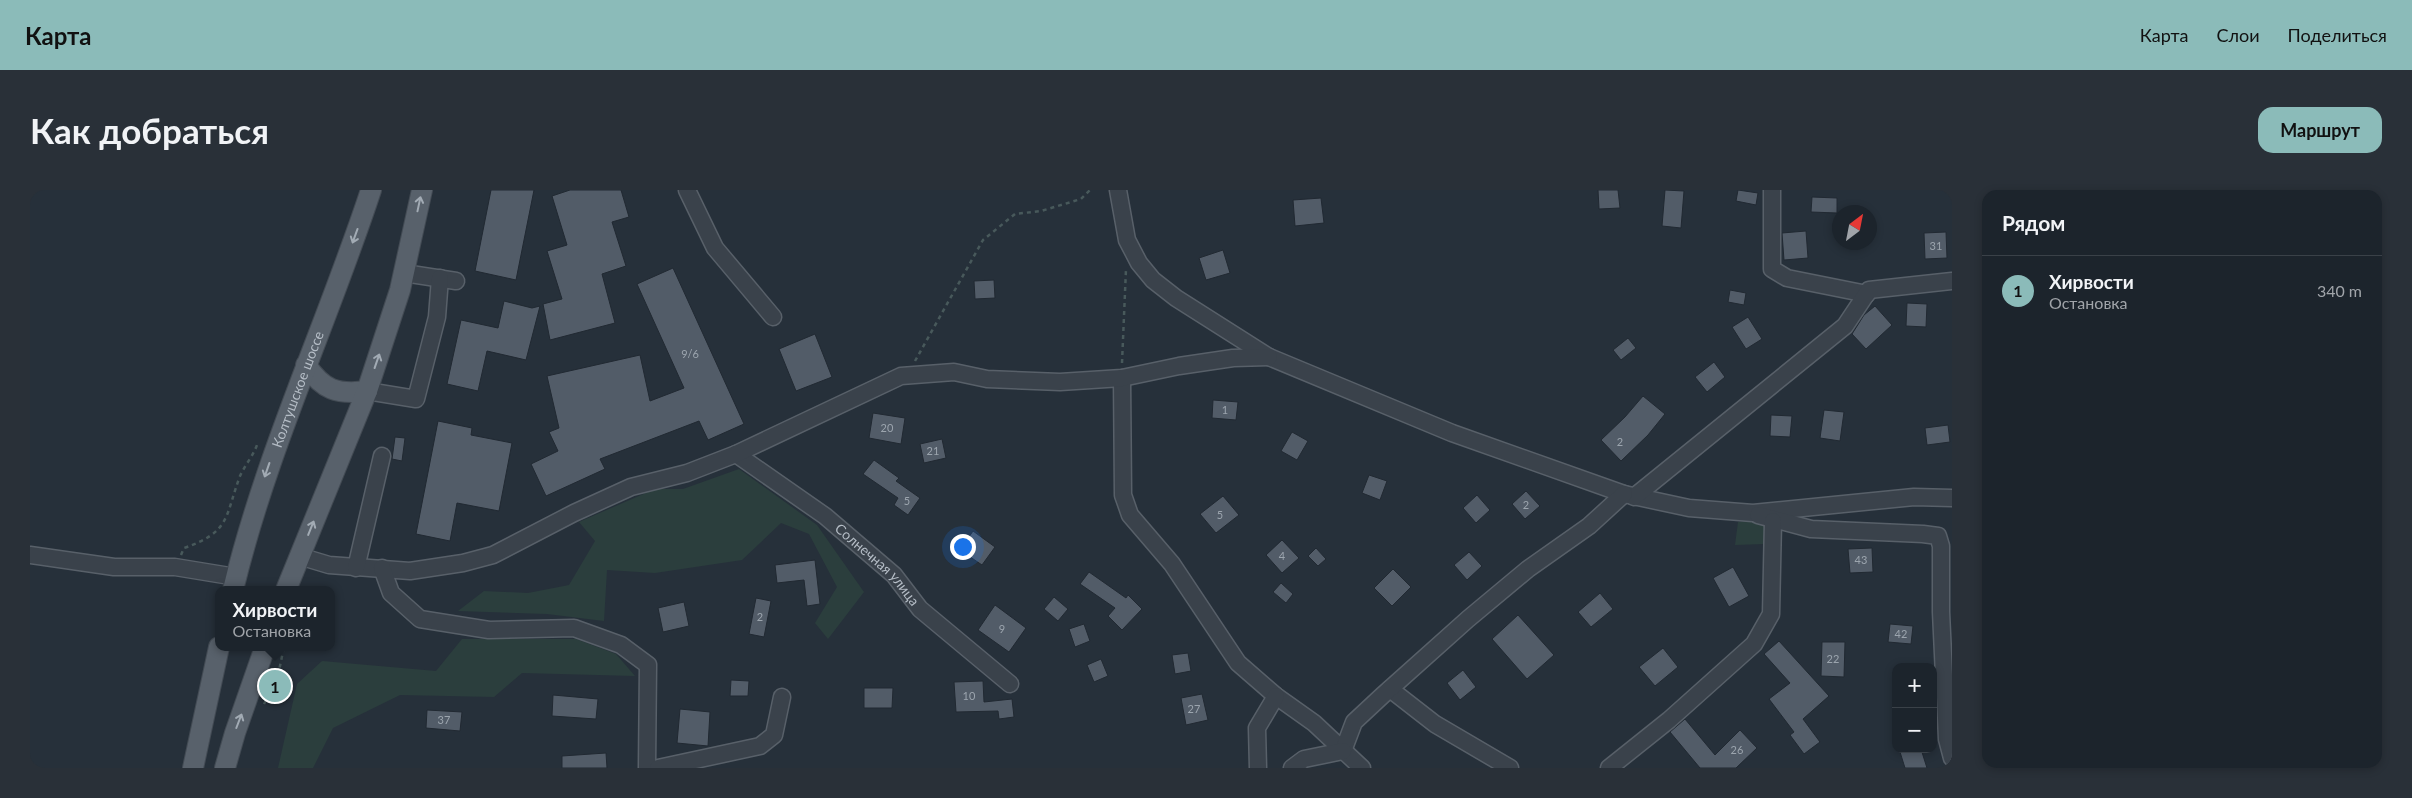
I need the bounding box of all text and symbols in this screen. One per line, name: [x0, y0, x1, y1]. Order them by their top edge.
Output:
text: Карта: [25, 21, 92, 50]
text: Карта: [2140, 24, 2188, 46]
text: Слои: [2216, 24, 2260, 46]
text: Поделиться: [2288, 24, 2387, 46]
button: Маршрут: [2258, 107, 2382, 153]
text: Как добраться: [30, 109, 269, 151]
one-way arrow: [415, 197, 425, 213]
north arrow: [1832, 205, 1877, 250]
text: Рядом: [2002, 210, 2065, 235]
one-way arrow: [350, 228, 359, 243]
house number: 31: [1930, 239, 1942, 252]
text: Хирвости: [2049, 270, 2134, 293]
text: 1: [2013, 281, 2023, 300]
text: 340 m: [2317, 281, 2362, 300]
text: Остановка: [2049, 293, 2128, 312]
street label: Колтушское шоссе: [268, 328, 327, 450]
house number: 9/6: [681, 347, 699, 360]
one-way arrow: [373, 354, 382, 369]
house number: 1: [1222, 403, 1228, 416]
house number: 20: [881, 421, 894, 434]
house number: 2: [1617, 435, 1623, 448]
house number: 21: [927, 444, 939, 457]
one-way arrow: [262, 462, 271, 477]
house number: 5: [904, 494, 910, 507]
house number: 2: [1523, 498, 1529, 511]
house number: 5: [1217, 508, 1223, 521]
street label: Солнечная улица: [832, 519, 923, 609]
one-way arrow: [306, 521, 316, 536]
your location: [950, 534, 976, 560]
house number: 4: [1279, 549, 1286, 562]
house number: 43: [1855, 553, 1867, 566]
popup: [215, 586, 335, 651]
text: Хирвости: [233, 598, 317, 621]
house number: 2: [757, 610, 763, 623]
text: Остановка: [233, 621, 311, 640]
house number: 9: [999, 622, 1005, 635]
house number: 42: [1895, 627, 1907, 640]
house number: 22: [1827, 652, 1839, 665]
map controls: [1892, 663, 1937, 753]
button: +: [1892, 663, 1937, 708]
pin: 1: [259, 667, 291, 705]
house number: 10: [963, 689, 976, 702]
house number: 27: [1188, 702, 1200, 715]
button: −: [1892, 708, 1937, 753]
house number: 37: [438, 713, 450, 726]
one-way arrow: [235, 714, 244, 730]
house number: 26: [1731, 743, 1743, 756]

